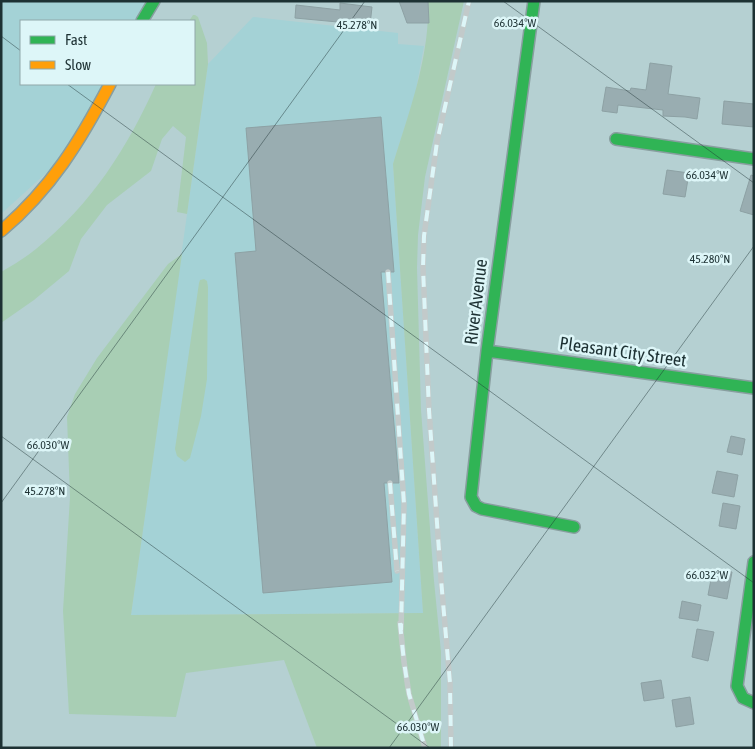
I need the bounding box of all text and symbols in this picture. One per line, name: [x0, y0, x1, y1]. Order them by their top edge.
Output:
text: 66.034°W: [494, 16, 536, 30]
text: 45.278°N: [337, 18, 377, 32]
legend: [20, 20, 195, 85]
text: Fast: [65, 31, 87, 48]
text: Slow: [65, 56, 91, 73]
text: 66.034°W: [686, 168, 728, 182]
text: 45.280°N: [690, 252, 730, 266]
street label: River Avenue: [460, 258, 491, 346]
street label: Pleasant City Street: [558, 332, 688, 371]
text: 66.030°W: [27, 438, 69, 452]
text: 45.278°N: [25, 484, 65, 498]
text: 66.032°W: [686, 568, 728, 582]
text: 66.030°W: [397, 720, 439, 734]

